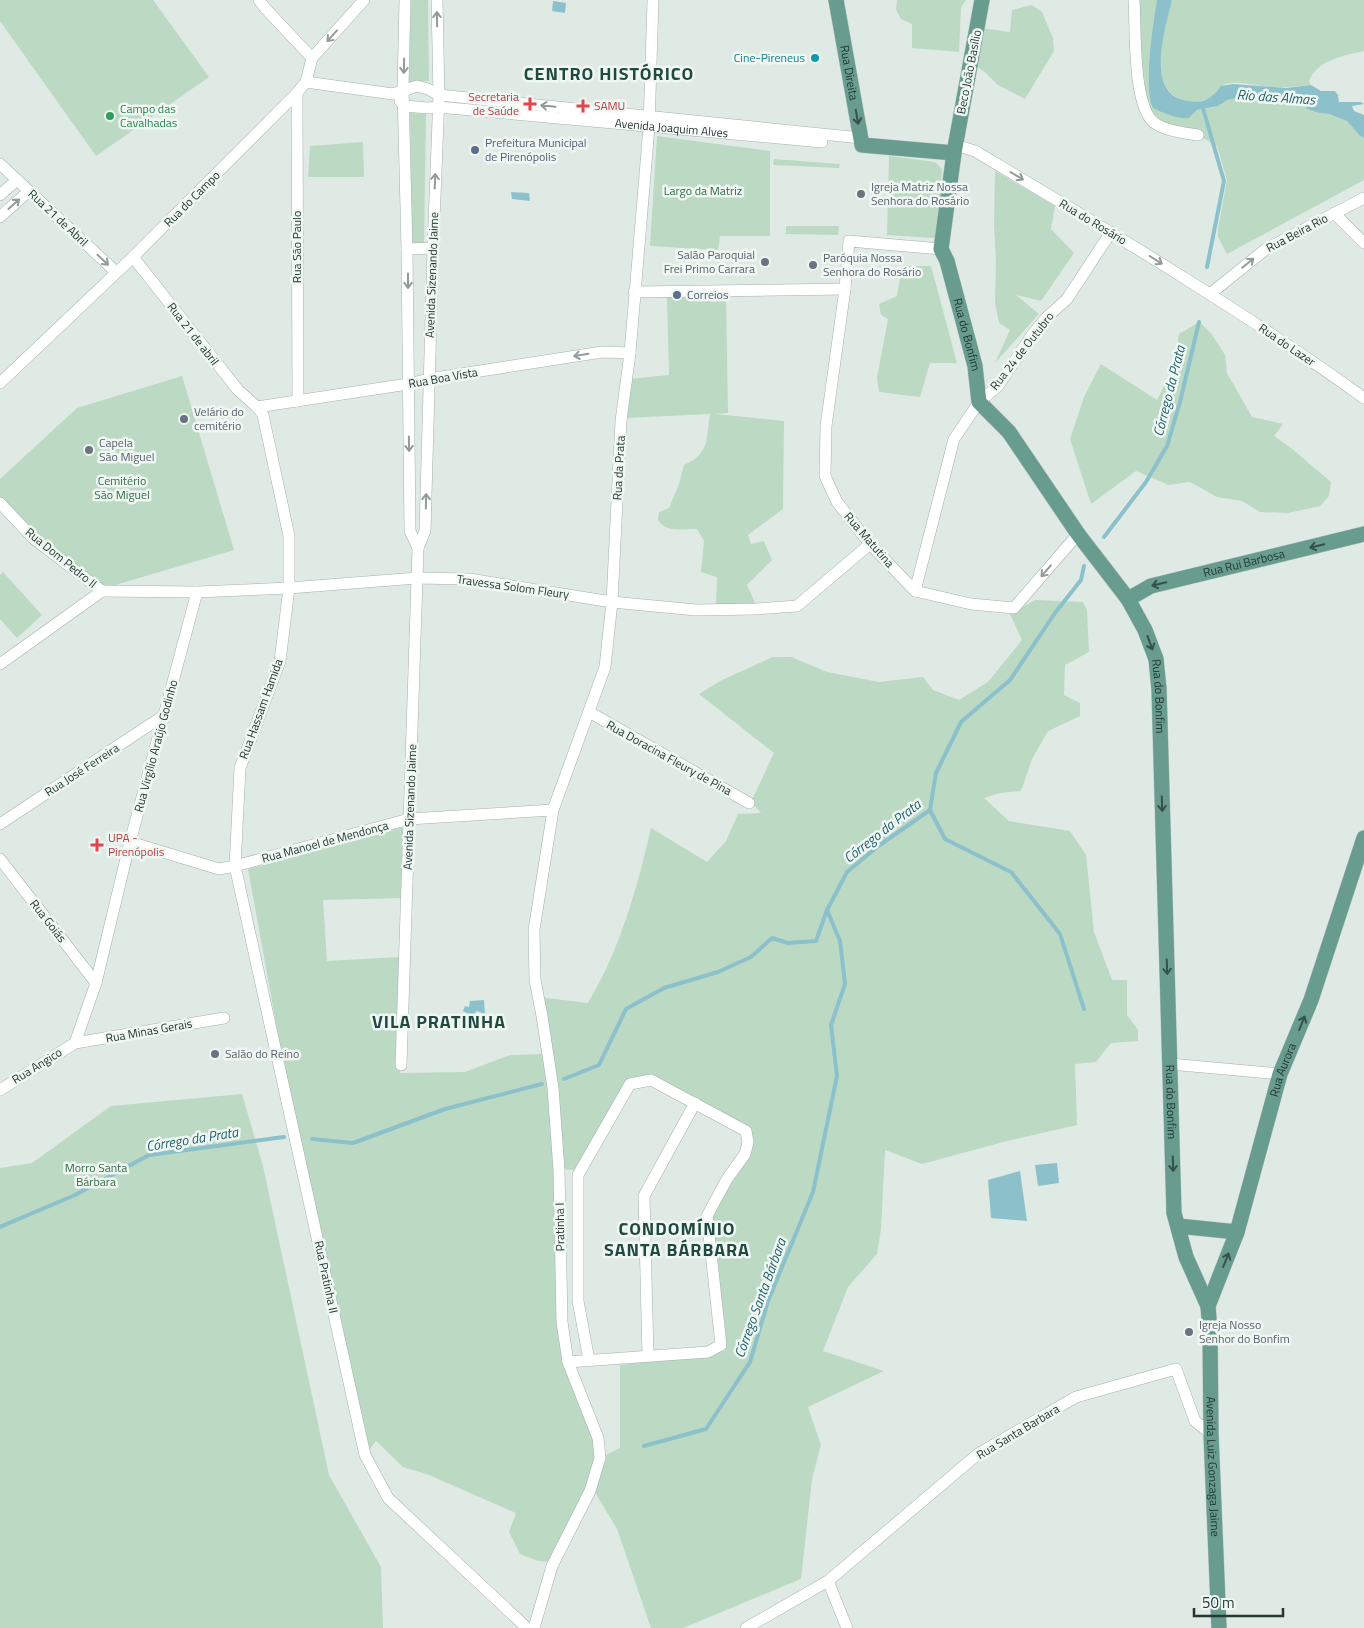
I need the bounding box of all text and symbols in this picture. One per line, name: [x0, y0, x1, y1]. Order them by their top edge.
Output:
one-way arrow: [433, 11, 442, 27]
street label: Beco João Basílio: [951, 28, 986, 116]
one-way arrow: [326, 30, 338, 43]
street label: Rua Direita: [835, 44, 864, 102]
place label: Cine-Pireneus: [734, 48, 805, 67]
marker: Cine-Pireneus: [809, 52, 821, 64]
one-way arrow: [399, 58, 409, 74]
district label: CENTRO HISTÓRICO: [524, 60, 694, 87]
water label: Rio das Almas: [1236, 83, 1317, 110]
place label: Secretaria de Saúde: [468, 87, 519, 120]
place label: SAMU: [594, 96, 625, 115]
marker: Secretaria de Saúde: [523, 97, 537, 111]
place label: Campo das Cavalhadas: [120, 99, 178, 132]
marker: SAMU: [576, 99, 590, 113]
one-way arrow: [541, 102, 557, 111]
one-way arrow: [853, 108, 863, 124]
marker: Campo das Cavalhadas: [104, 110, 116, 122]
street label: Avenida Joaquim Alves: [614, 113, 729, 142]
place label: Prefeitura Municipal de Pirenópolis: [485, 133, 587, 166]
marker: Prefeitura Municipal de Pirenópolis: [469, 144, 481, 156]
street label: Rua do Campo: [159, 166, 224, 231]
one-way arrow: [1009, 172, 1023, 182]
one-way arrow: [431, 174, 440, 190]
place label: Igreja Matriz Nossa Senhora do Rosário: [871, 177, 969, 210]
park label: Largo da Matriz: [664, 181, 742, 200]
street label: Rua 21 de Abril: [24, 185, 93, 251]
marker: Igreja Matriz Nossa Senhora do Rosário: [855, 188, 867, 200]
street label: Rua do Rosário: [1056, 194, 1131, 249]
one-way arrow: [8, 198, 21, 210]
street label: Rua Beira Rio: [1262, 208, 1331, 257]
street label: Rua São Paulo: [287, 211, 306, 283]
street label: Avenida Sizenando Jaime: [420, 212, 443, 338]
place label: Salão Paroquial Frei Primo Carrara: [664, 245, 755, 278]
place label: Paróquia Nossa Senhora do Rosário: [823, 248, 921, 281]
one-way arrow: [96, 254, 109, 266]
one-way arrow: [1149, 255, 1163, 266]
marker: Salão Paroquial Frei Primo Carrara: [759, 256, 771, 268]
one-way arrow: [1241, 258, 1254, 269]
marker: Paróquia Nossa Senhora do Rosário: [807, 259, 819, 271]
one-way arrow: [403, 272, 413, 289]
place label: Correios: [687, 285, 729, 304]
marker: Correios: [671, 289, 683, 301]
street label: Rua do Bonfim: [948, 296, 986, 373]
street label: Rua 21 de abril: [163, 298, 224, 369]
street label: Rua 24 de Outubro: [985, 307, 1058, 394]
street label: Rua do Lazer: [1255, 319, 1320, 371]
water label: Córrego da Prata: [1147, 342, 1190, 439]
one-way arrow: [573, 351, 589, 361]
street label: Rua Boa Vista: [407, 362, 479, 393]
place label: Velário do cemitério: [194, 402, 244, 435]
marker: Velário do cemitério: [178, 413, 190, 425]
place label: Capela São Miguel: [99, 433, 155, 466]
one-way arrow: [404, 435, 414, 451]
street label: Rua da Prata: [607, 435, 630, 501]
marker: Capela São Miguel: [83, 444, 95, 456]
park label: Cemitério São Miguel: [94, 471, 150, 504]
one-way arrow: [421, 493, 431, 510]
street label: Rua Matutina: [840, 508, 899, 572]
street label: Rua Dom Pedro II: [21, 523, 101, 593]
one-way arrow: [1309, 542, 1325, 551]
street label: Rua Rui Barbosa: [1201, 544, 1286, 582]
one-way arrow: [1040, 564, 1052, 577]
street label: Travessa Solom Fleury: [456, 569, 571, 604]
one-way arrow: [1151, 580, 1167, 590]
one-way arrow: [1146, 635, 1155, 650]
street label: Rua Hassam Hamida: [234, 656, 287, 762]
street label: Rua do Bonfim: [1147, 658, 1170, 734]
street label: Rua Virgílio Araújo Godinho: [129, 677, 182, 814]
street label: Rua Doracina Fleury de Pina: [603, 715, 735, 800]
street label: Rua José Ferreira: [41, 738, 123, 801]
street label: Avenida Sizenando Jaime: [398, 744, 421, 870]
water label: Córrego da Prata: [839, 793, 926, 867]
one-way arrow: [1157, 796, 1167, 812]
street label: Rua Manoel de Mendonça: [259, 815, 390, 868]
place label: UPA - Pirenópolis: [108, 828, 165, 861]
marker: UPA - Pirenópolis: [90, 838, 104, 852]
street label: Rua Goiás: [25, 895, 72, 947]
one-way arrow: [1162, 958, 1172, 975]
district label: VILA PRATINHA: [372, 1008, 506, 1035]
street label: Rua Minas Gerais: [104, 1013, 194, 1047]
one-way arrow: [1298, 1015, 1307, 1030]
street label: Rua Aurora: [1264, 1040, 1301, 1099]
street label: Rua Angico: [8, 1043, 66, 1089]
place label: Salão do Reino: [225, 1044, 299, 1063]
marker: Salão do Reino: [209, 1048, 221, 1060]
street label: Rua do Bonfim: [1161, 1064, 1182, 1140]
water label: Córrego da Prata: [144, 1121, 240, 1156]
one-way arrow: [1168, 1156, 1177, 1172]
park label: Morro Santa Bárbara: [65, 1158, 127, 1191]
street label: Pratinha I: [550, 1203, 569, 1251]
district label: CONDOMÍNIO SANTA BÁRBARA: [604, 1215, 750, 1263]
water label: Córrego Santa Bárbara: [728, 1234, 791, 1360]
street label: Rua Pratinha II: [310, 1239, 343, 1315]
one-way arrow: [1222, 1253, 1231, 1269]
place label: Igreja Nosso Senhor do Bonfim: [1199, 1315, 1290, 1348]
marker: Igreja Nosso Senhor do Bonfim: [1183, 1326, 1195, 1338]
street label: Avenida Luiz Gonzaga Jaime: [1202, 1396, 1225, 1537]
street label: Rua Santa Barbara: [972, 1399, 1063, 1464]
scale bar: [1194, 1586, 1283, 1618]
text: 50 m: [1202, 1591, 1235, 1614]

